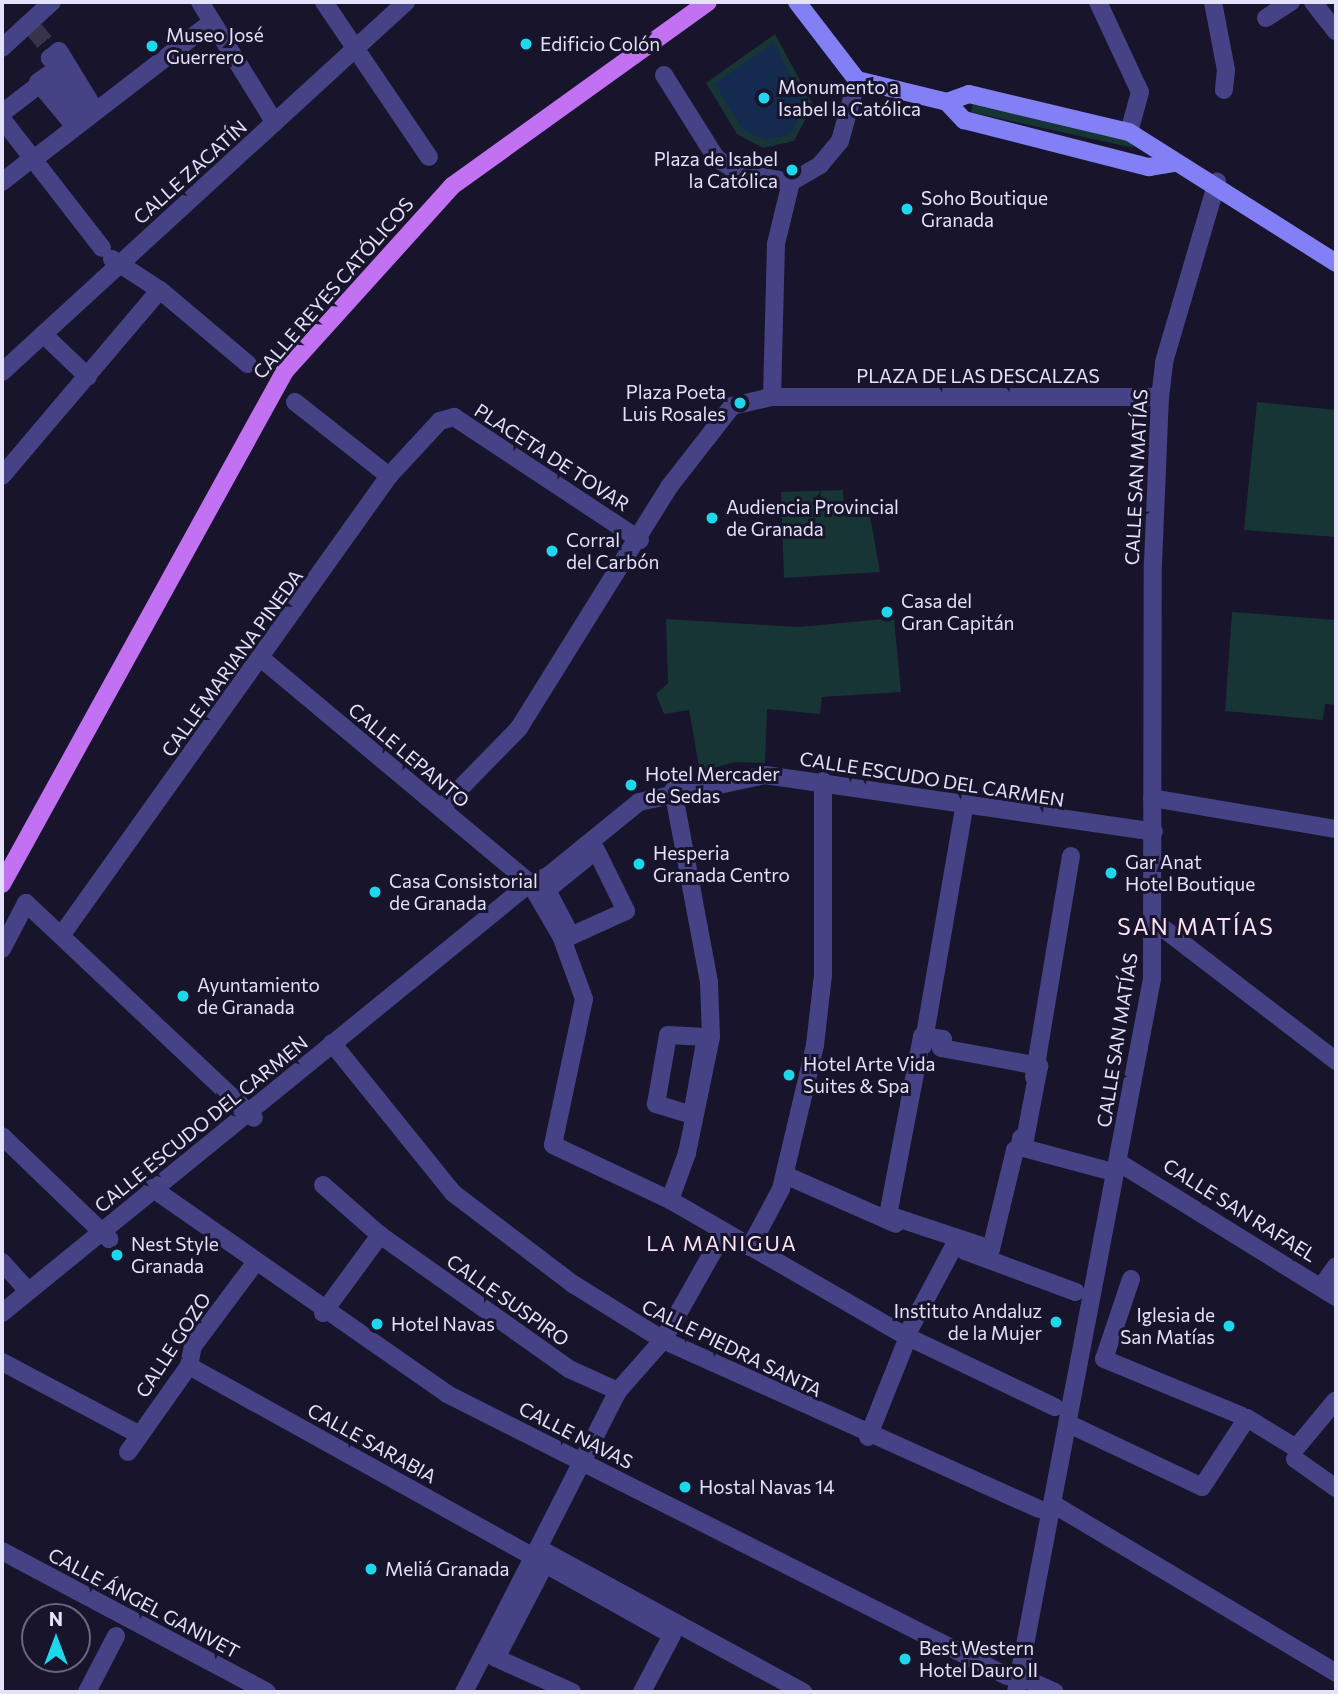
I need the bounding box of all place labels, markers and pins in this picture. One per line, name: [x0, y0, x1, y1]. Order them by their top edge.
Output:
place label: Museo José Guerrero: [166, 24, 264, 68]
place label: Edificio Colón: [540, 33, 660, 55]
marker: Edificio Colón: [518, 36, 534, 52]
marker: Museo José Guerrero: [144, 38, 160, 54]
place label: Monumento a Isabel la Católica: [778, 76, 921, 120]
marker: Monumento a Isabel la Católica: [756, 90, 772, 106]
place label: Plaza de Isabel la Católica: [654, 148, 778, 192]
marker: Plaza de Isabel la Católica: [784, 162, 800, 178]
place label: Soho Boutique Granada: [921, 187, 1048, 231]
marker: Soho Boutique Granada: [899, 201, 915, 217]
place label: Plaza Poeta Luis Rosales: [622, 381, 726, 425]
marker: Plaza Poeta Luis Rosales: [732, 395, 748, 411]
place label: Audiencia Provincial de Granada: [726, 496, 899, 540]
marker: Audiencia Provincial de Granada: [704, 510, 720, 526]
place label: Corral del Carbón: [566, 529, 659, 573]
marker: Corral del Carbón: [544, 543, 560, 559]
place label: Casa del Gran Capitán: [901, 590, 1014, 634]
marker: Casa del Gran Capitán: [879, 604, 895, 620]
place label: Hotel Mercader de Sedas: [645, 763, 780, 807]
marker: Hotel Mercader de Sedas: [623, 777, 639, 793]
place label: Hesperia Granada Centro: [653, 842, 790, 886]
place label: Gar Anat Hotel Boutique: [1125, 851, 1255, 895]
marker: Hesperia Granada Centro: [631, 856, 647, 872]
marker: Gar Anat Hotel Boutique: [1103, 865, 1119, 881]
place label: Casa Consistorial de Granada: [389, 870, 538, 914]
marker: Casa Consistorial de Granada: [367, 884, 383, 900]
place label: Ayuntamiento de Granada: [197, 974, 320, 1018]
marker: Ayuntamiento de Granada: [175, 988, 191, 1004]
place label: Hotel Arte Vida Suites & Spa: [803, 1053, 935, 1097]
marker: Hotel Arte Vida Suites & Spa: [781, 1067, 797, 1083]
place label: Nest Style Granada: [131, 1233, 219, 1277]
marker: Nest Style Granada: [109, 1247, 125, 1263]
place label: Instituto Andaluz de la Mujer: [894, 1300, 1042, 1344]
place label: Iglesia de San Matías: [1120, 1304, 1215, 1348]
place label: Hotel Navas: [391, 1313, 495, 1335]
marker: Instituto Andaluz de la Mujer: [1048, 1314, 1064, 1330]
marker: Hotel Navas: [369, 1316, 385, 1332]
marker: Iglesia de San Matías: [1221, 1318, 1237, 1334]
place label: Hostal Navas 14: [699, 1476, 835, 1498]
marker: Hostal Navas 14: [677, 1479, 693, 1495]
place label: Meliá Granada: [385, 1558, 509, 1580]
marker: Meliá Granada: [363, 1561, 379, 1577]
place label: Best Western Hotel Dauro II: [919, 1637, 1038, 1681]
marker: Best Western Hotel Dauro II: [897, 1651, 913, 1667]

